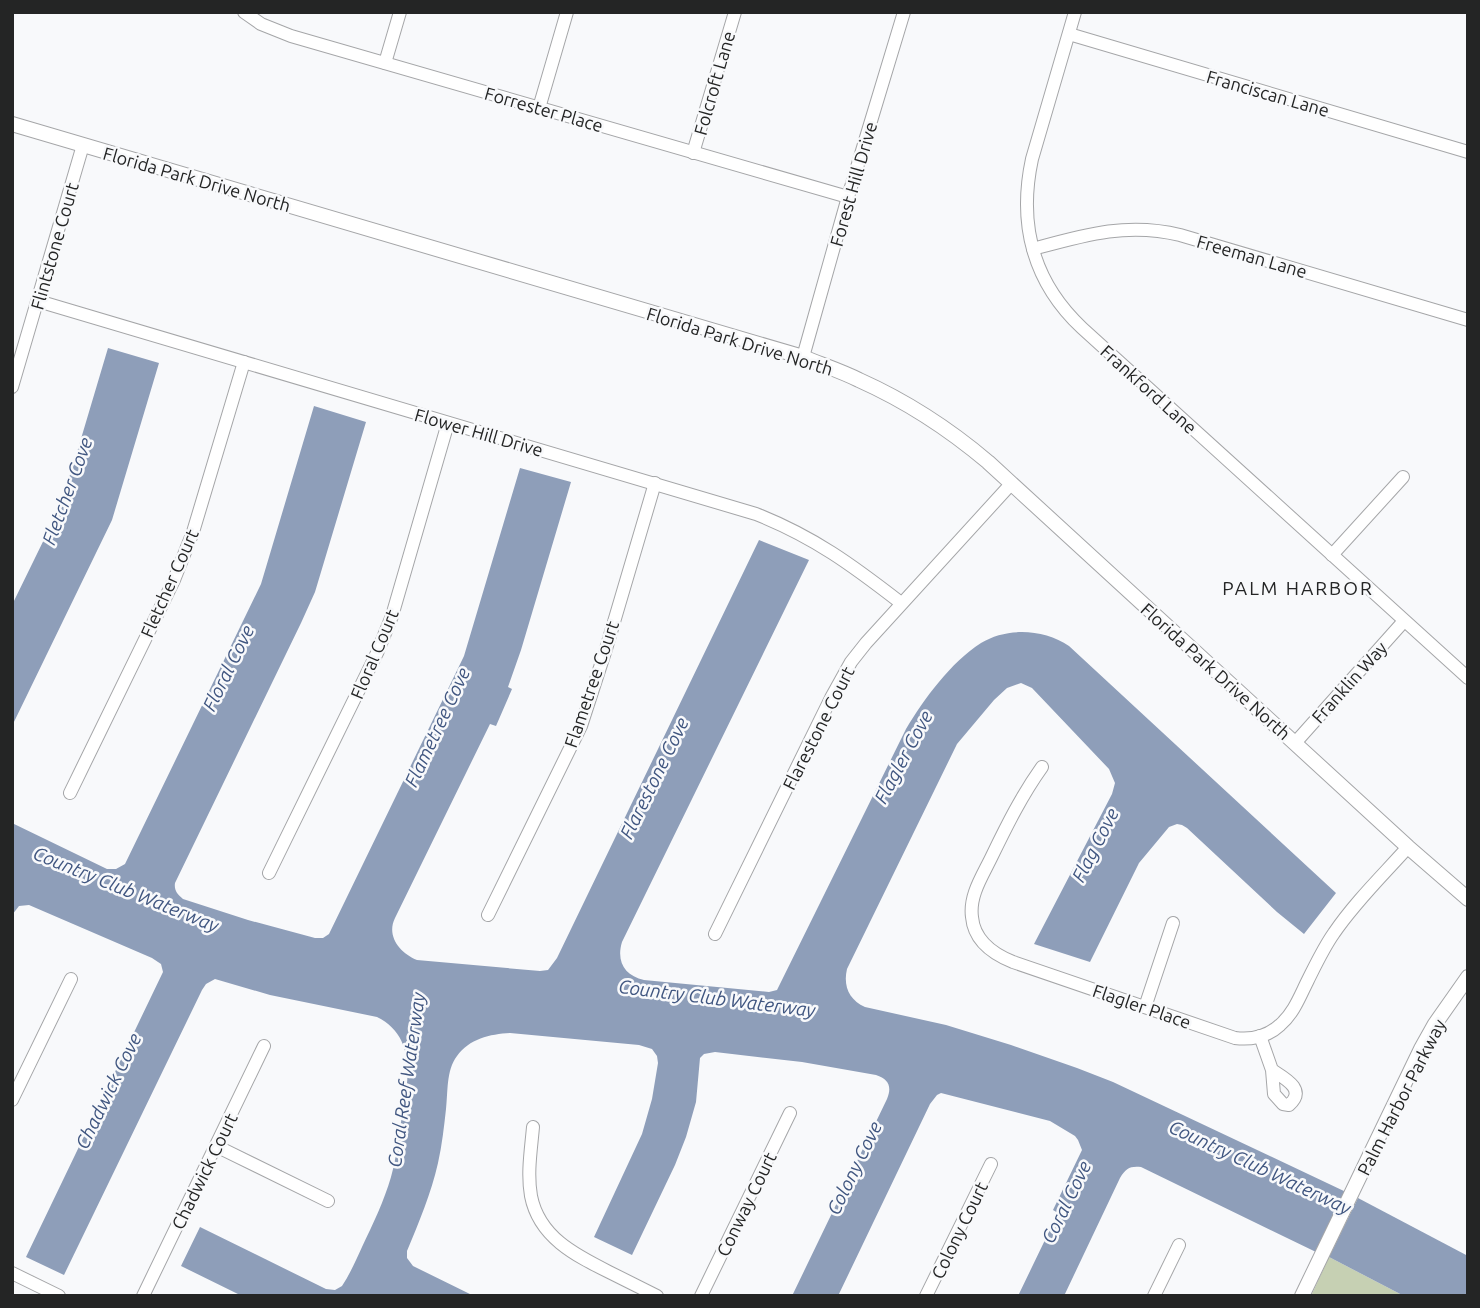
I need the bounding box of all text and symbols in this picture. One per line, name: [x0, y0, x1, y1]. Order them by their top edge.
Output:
street label: Folcroft Lane: [690, 29, 738, 137]
street label: Franciscan Lane: [1204, 66, 1332, 120]
street label: Forrester Place: [482, 83, 606, 135]
street label: Forest Hill Drive: [826, 119, 880, 249]
street label: Florida Park Drive North: [101, 143, 293, 215]
street label: Flintstone Court: [26, 180, 82, 312]
street label: Freeman Lane: [1195, 231, 1309, 281]
street label: Florida Park Drive North: [644, 303, 836, 379]
street label: Frankford Lane: [1097, 341, 1201, 437]
street label: Flower Hill Drive: [413, 404, 545, 460]
water label: Fletcher Cove: [37, 434, 97, 548]
street label: Fletcher Court: [136, 526, 202, 640]
district label: PALM HARBOR: [1222, 577, 1374, 599]
street label: Florida Park Drive North: [1137, 599, 1295, 743]
street label: Floral Court: [346, 606, 402, 702]
street label: Flametree Court: [560, 618, 622, 750]
water label: Floral Cove: [198, 621, 258, 714]
street label: Franklin Way: [1307, 637, 1391, 727]
street label: Flarestone Court: [778, 663, 858, 793]
water label: Flametree Cove: [400, 664, 474, 790]
water label: Flagler Cove: [869, 706, 937, 807]
water label: Flarestone Cove: [615, 713, 693, 842]
water label: Flag Cove: [1067, 804, 1123, 886]
water label: Country Club Waterway: [30, 842, 223, 937]
water label: Country Club Waterway: [617, 975, 818, 1021]
street label: Flagler Place: [1090, 980, 1194, 1032]
water label: Coral Reef Waterway: [383, 990, 429, 1169]
street label: Palm Harbor Parkway: [1353, 1015, 1449, 1178]
water label: Chadwick Cove: [70, 1029, 146, 1152]
street label: Chadwick Court: [167, 1110, 241, 1232]
water label: Country Club Waterway: [1166, 1115, 1355, 1219]
water label: Colony Cove: [822, 1117, 886, 1218]
street label: Conway Court: [712, 1149, 780, 1259]
water label: Coral Cove: [1037, 1157, 1096, 1247]
street label: Colony Court: [927, 1178, 991, 1282]

